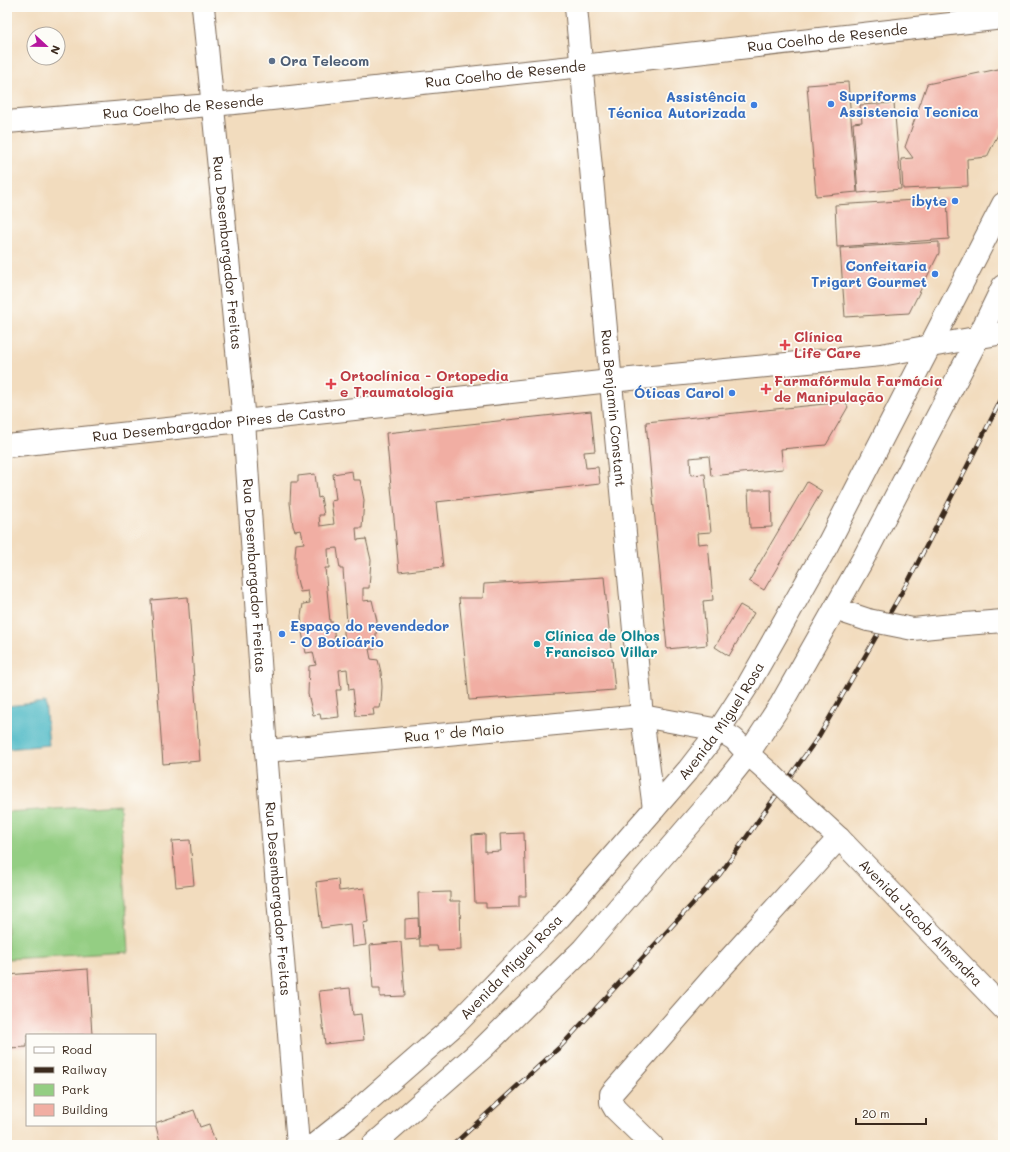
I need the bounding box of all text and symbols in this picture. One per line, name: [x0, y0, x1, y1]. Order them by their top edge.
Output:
street label: Rua Coelho de Resende: [746, 19, 909, 56]
north arrow: [26, 26, 66, 66]
text: N: [47, 43, 64, 57]
place label: Ora Telecom: [280, 51, 369, 70]
marker: Ora Telecom: [267, 56, 277, 66]
street label: Rua Coelho de Resende: [424, 56, 587, 92]
place label: Supriforms Assistencia Tecnica: [839, 86, 979, 121]
place label: Assistência Técnica Autorizada: [608, 87, 746, 122]
street label: Rua Coelho de Resende: [102, 90, 265, 123]
marker: Supriforms Assistencia Tecnica: [826, 99, 836, 109]
marker: Assistência Técnica Autorizada: [749, 100, 759, 110]
street label: Rua Desembargador Freitas: [209, 155, 247, 351]
place label: ibyte: [911, 191, 947, 210]
marker: ibyte: [950, 196, 960, 206]
place label: Confeitaria Trigart Gourmet: [811, 256, 927, 291]
marker: Confeitaria Trigart Gourmet: [930, 269, 940, 279]
place label: Clínica Life Care: [794, 327, 861, 362]
street label: Rua Benjamin Constant: [597, 329, 631, 488]
marker: Clínica Life Care: [779, 339, 791, 351]
place label: Ortoclínica - Ortopedia e Traumatologia: [340, 366, 509, 401]
place label: Farmafórmula Farmácia de Manipulação: [774, 371, 943, 406]
marker: Ortoclínica - Ortopedia e Traumatologia: [325, 378, 337, 390]
place label: Óticas Carol: [634, 383, 724, 402]
marker: Farmafórmula Farmácia de Manipulação: [761, 384, 771, 394]
marker: Óticas Carol: [727, 388, 737, 398]
street label: Rua Desembargador Pires de Castro: [91, 400, 346, 446]
street label: Rua Desembargador Freitas: [239, 478, 271, 673]
place label: Espaço do revendedor - O Boticário: [290, 616, 449, 651]
place label: Clínica de Olhos Francisco Villar: [545, 626, 660, 661]
marker: Espaço do revendedor - O Boticário: [277, 629, 287, 639]
marker: Clínica de Olhos Francisco Villar: [532, 639, 542, 649]
street label: Avenida Miguel Rosa: [674, 659, 768, 784]
street label: Rua 1º de Maio: [403, 719, 505, 746]
street label: Rua Desembargador Freitas: [261, 801, 296, 996]
street label: Avenida Jacob Almendra: [855, 855, 987, 990]
street label: Avenida Miguel Rosa: [456, 910, 566, 1023]
legend: [26, 1034, 156, 1126]
text: Road: [62, 1041, 92, 1057]
text: Railway: [62, 1061, 107, 1077]
text: Park: [62, 1081, 89, 1097]
scale bar: [856, 1100, 926, 1126]
text: Building: [62, 1101, 108, 1117]
text: 20 m: [862, 1105, 890, 1121]

